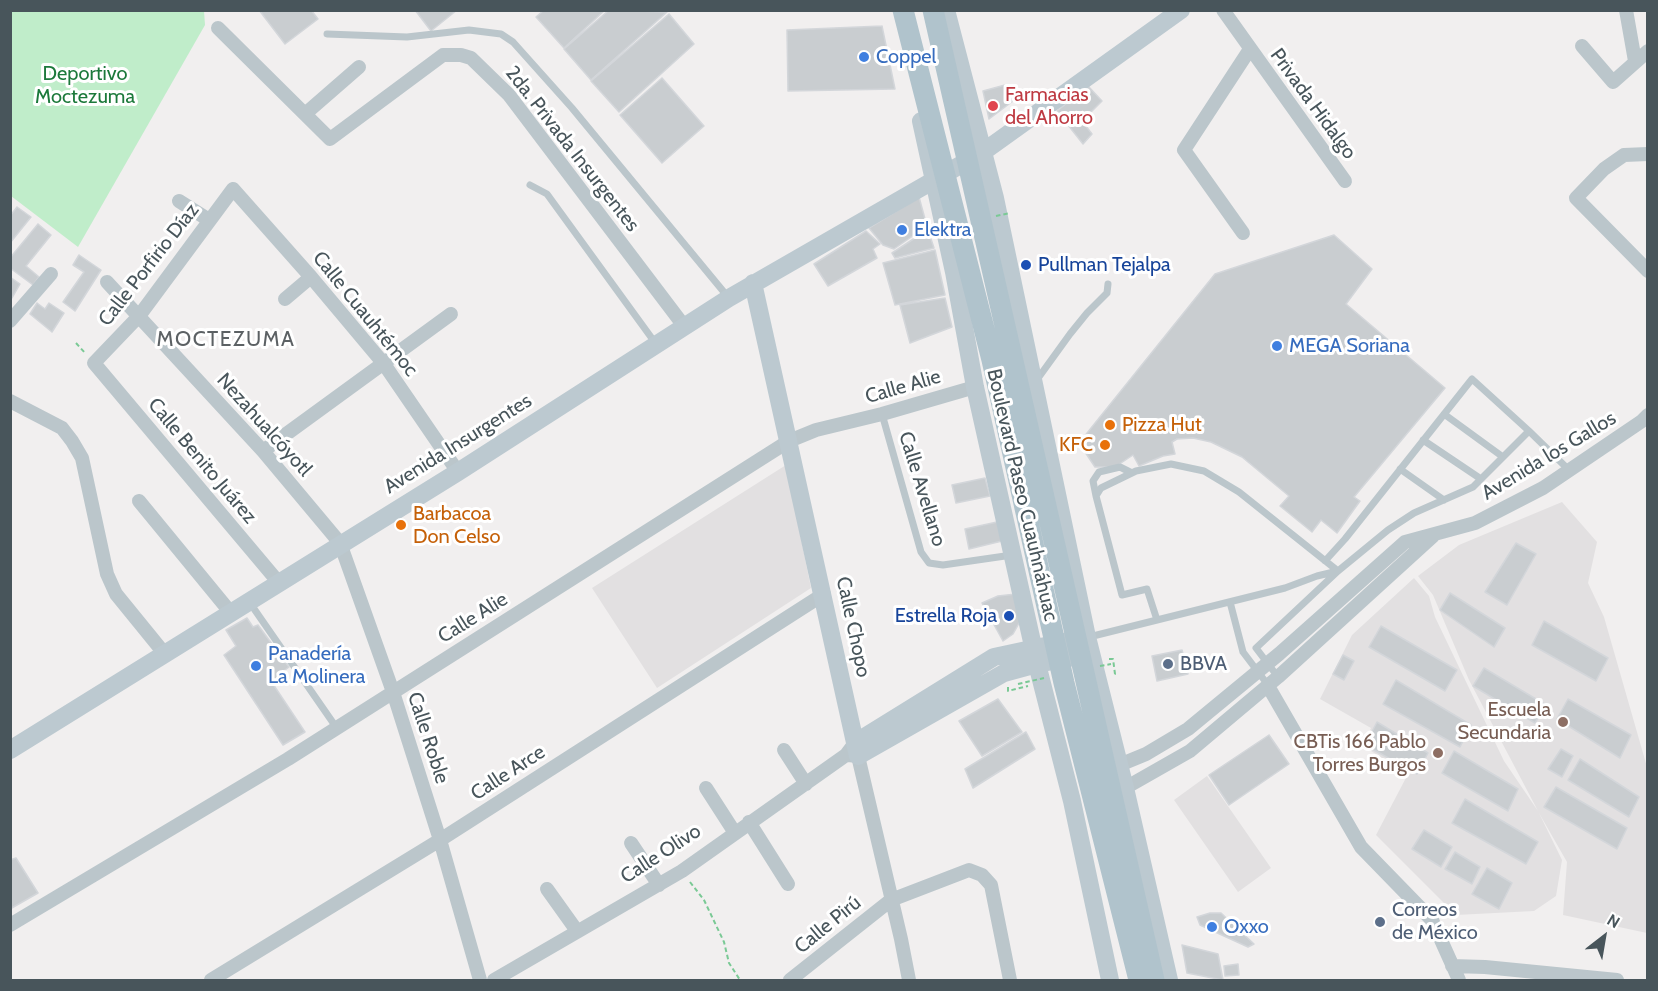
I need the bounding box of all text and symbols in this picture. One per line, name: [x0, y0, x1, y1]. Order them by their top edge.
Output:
street label: Privada Hidalgo: [1265, 44, 1361, 164]
place label: Coppel: [876, 45, 936, 69]
marker: Coppel: [857, 50, 871, 64]
street label: 2da. Privada Insurgentes: [500, 61, 644, 237]
park label: Deportivo Moctezuma: [35, 62, 135, 109]
place label: Farmacias del Ahorro: [1005, 83, 1093, 130]
marker: Farmacias del Ahorro: [986, 99, 1000, 113]
street label: Calle Porfirio Díaz: [94, 199, 204, 331]
place label: Elektra: [914, 218, 971, 242]
marker: Elektra: [895, 223, 909, 237]
street label: Calle Cuauhtémoc: [307, 247, 423, 381]
place label: Pullman Tejalpa: [1038, 253, 1171, 277]
marker: Pullman Tejalpa: [1019, 258, 1033, 272]
district label: MOCTEZUMA: [157, 327, 295, 353]
place label: MEGA Soriana: [1289, 334, 1410, 358]
marker: MEGA Soriana: [1270, 339, 1284, 353]
street label: Calle Alie: [863, 365, 943, 409]
street label: Boulevard Paseo Cuauhnáhuac: [981, 367, 1063, 623]
street label: Nezahualcóyotl: [211, 368, 317, 482]
street label: Avenida Insurgentes: [380, 389, 536, 499]
street label: Calle Benito Juárez: [143, 393, 261, 529]
street label: Avenida los Gallos: [1478, 407, 1620, 505]
place label: Pizza Hut: [1122, 413, 1202, 437]
marker: Pizza Hut: [1103, 418, 1117, 432]
street label: Calle Avellano: [893, 429, 951, 549]
place label: KFC: [1059, 433, 1093, 457]
marker: KFC: [1098, 438, 1112, 452]
place label: Barbacoa Don Celso: [413, 502, 500, 549]
marker: Barbacoa Don Celso: [394, 518, 408, 532]
street label: Calle Chopo: [831, 574, 875, 680]
street label: Calle Alie: [434, 587, 512, 649]
place label: Estrella Roja: [895, 604, 997, 628]
marker: Estrella Roja: [1002, 609, 1016, 623]
place label: Panadería La Molinera: [268, 642, 365, 689]
place label: BBVA: [1180, 652, 1227, 676]
marker: BBVA: [1161, 657, 1175, 671]
marker: Panadería La Molinera: [249, 659, 263, 673]
street label: Calle Roble: [402, 689, 454, 787]
place label: Escuela Secundaria: [1457, 698, 1551, 745]
marker: Escuela Secundaria: [1556, 715, 1570, 729]
place label: CBTis 166 Pablo Torres Burgos: [1294, 730, 1426, 777]
street label: Calle Arce: [466, 740, 550, 806]
marker: CBTis 166 Pablo Torres Burgos: [1431, 746, 1445, 760]
street label: Calle Olivo: [616, 819, 706, 889]
street label: Calle Pirú: [790, 891, 866, 959]
place label: Correos de México: [1392, 898, 1478, 945]
north arrow: [1574, 907, 1634, 967]
text: N: [1604, 910, 1623, 932]
place label: Oxxo: [1224, 915, 1269, 939]
marker: Correos de México: [1373, 915, 1387, 929]
marker: Oxxo: [1205, 920, 1219, 934]

